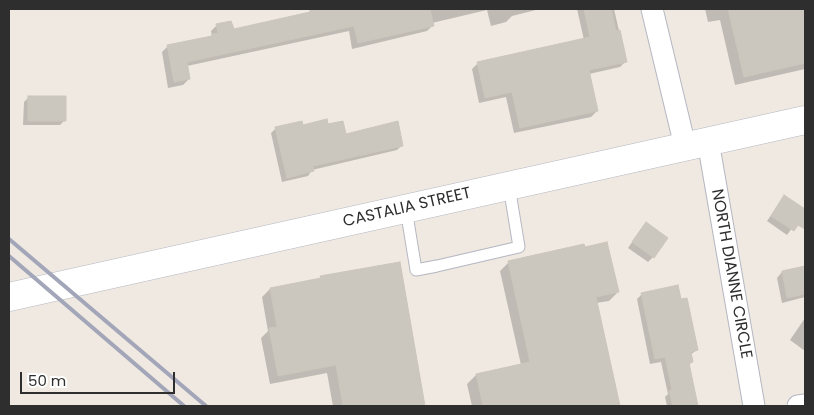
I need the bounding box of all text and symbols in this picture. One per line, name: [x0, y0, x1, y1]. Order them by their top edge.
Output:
street label: CASTALIA STREET: [341, 184, 473, 232]
street label: NORTH DIANNE CIRCLE: [707, 188, 755, 360]
scale bar: [22, 362, 178, 394]
text: 50 m: [28, 370, 66, 391]

